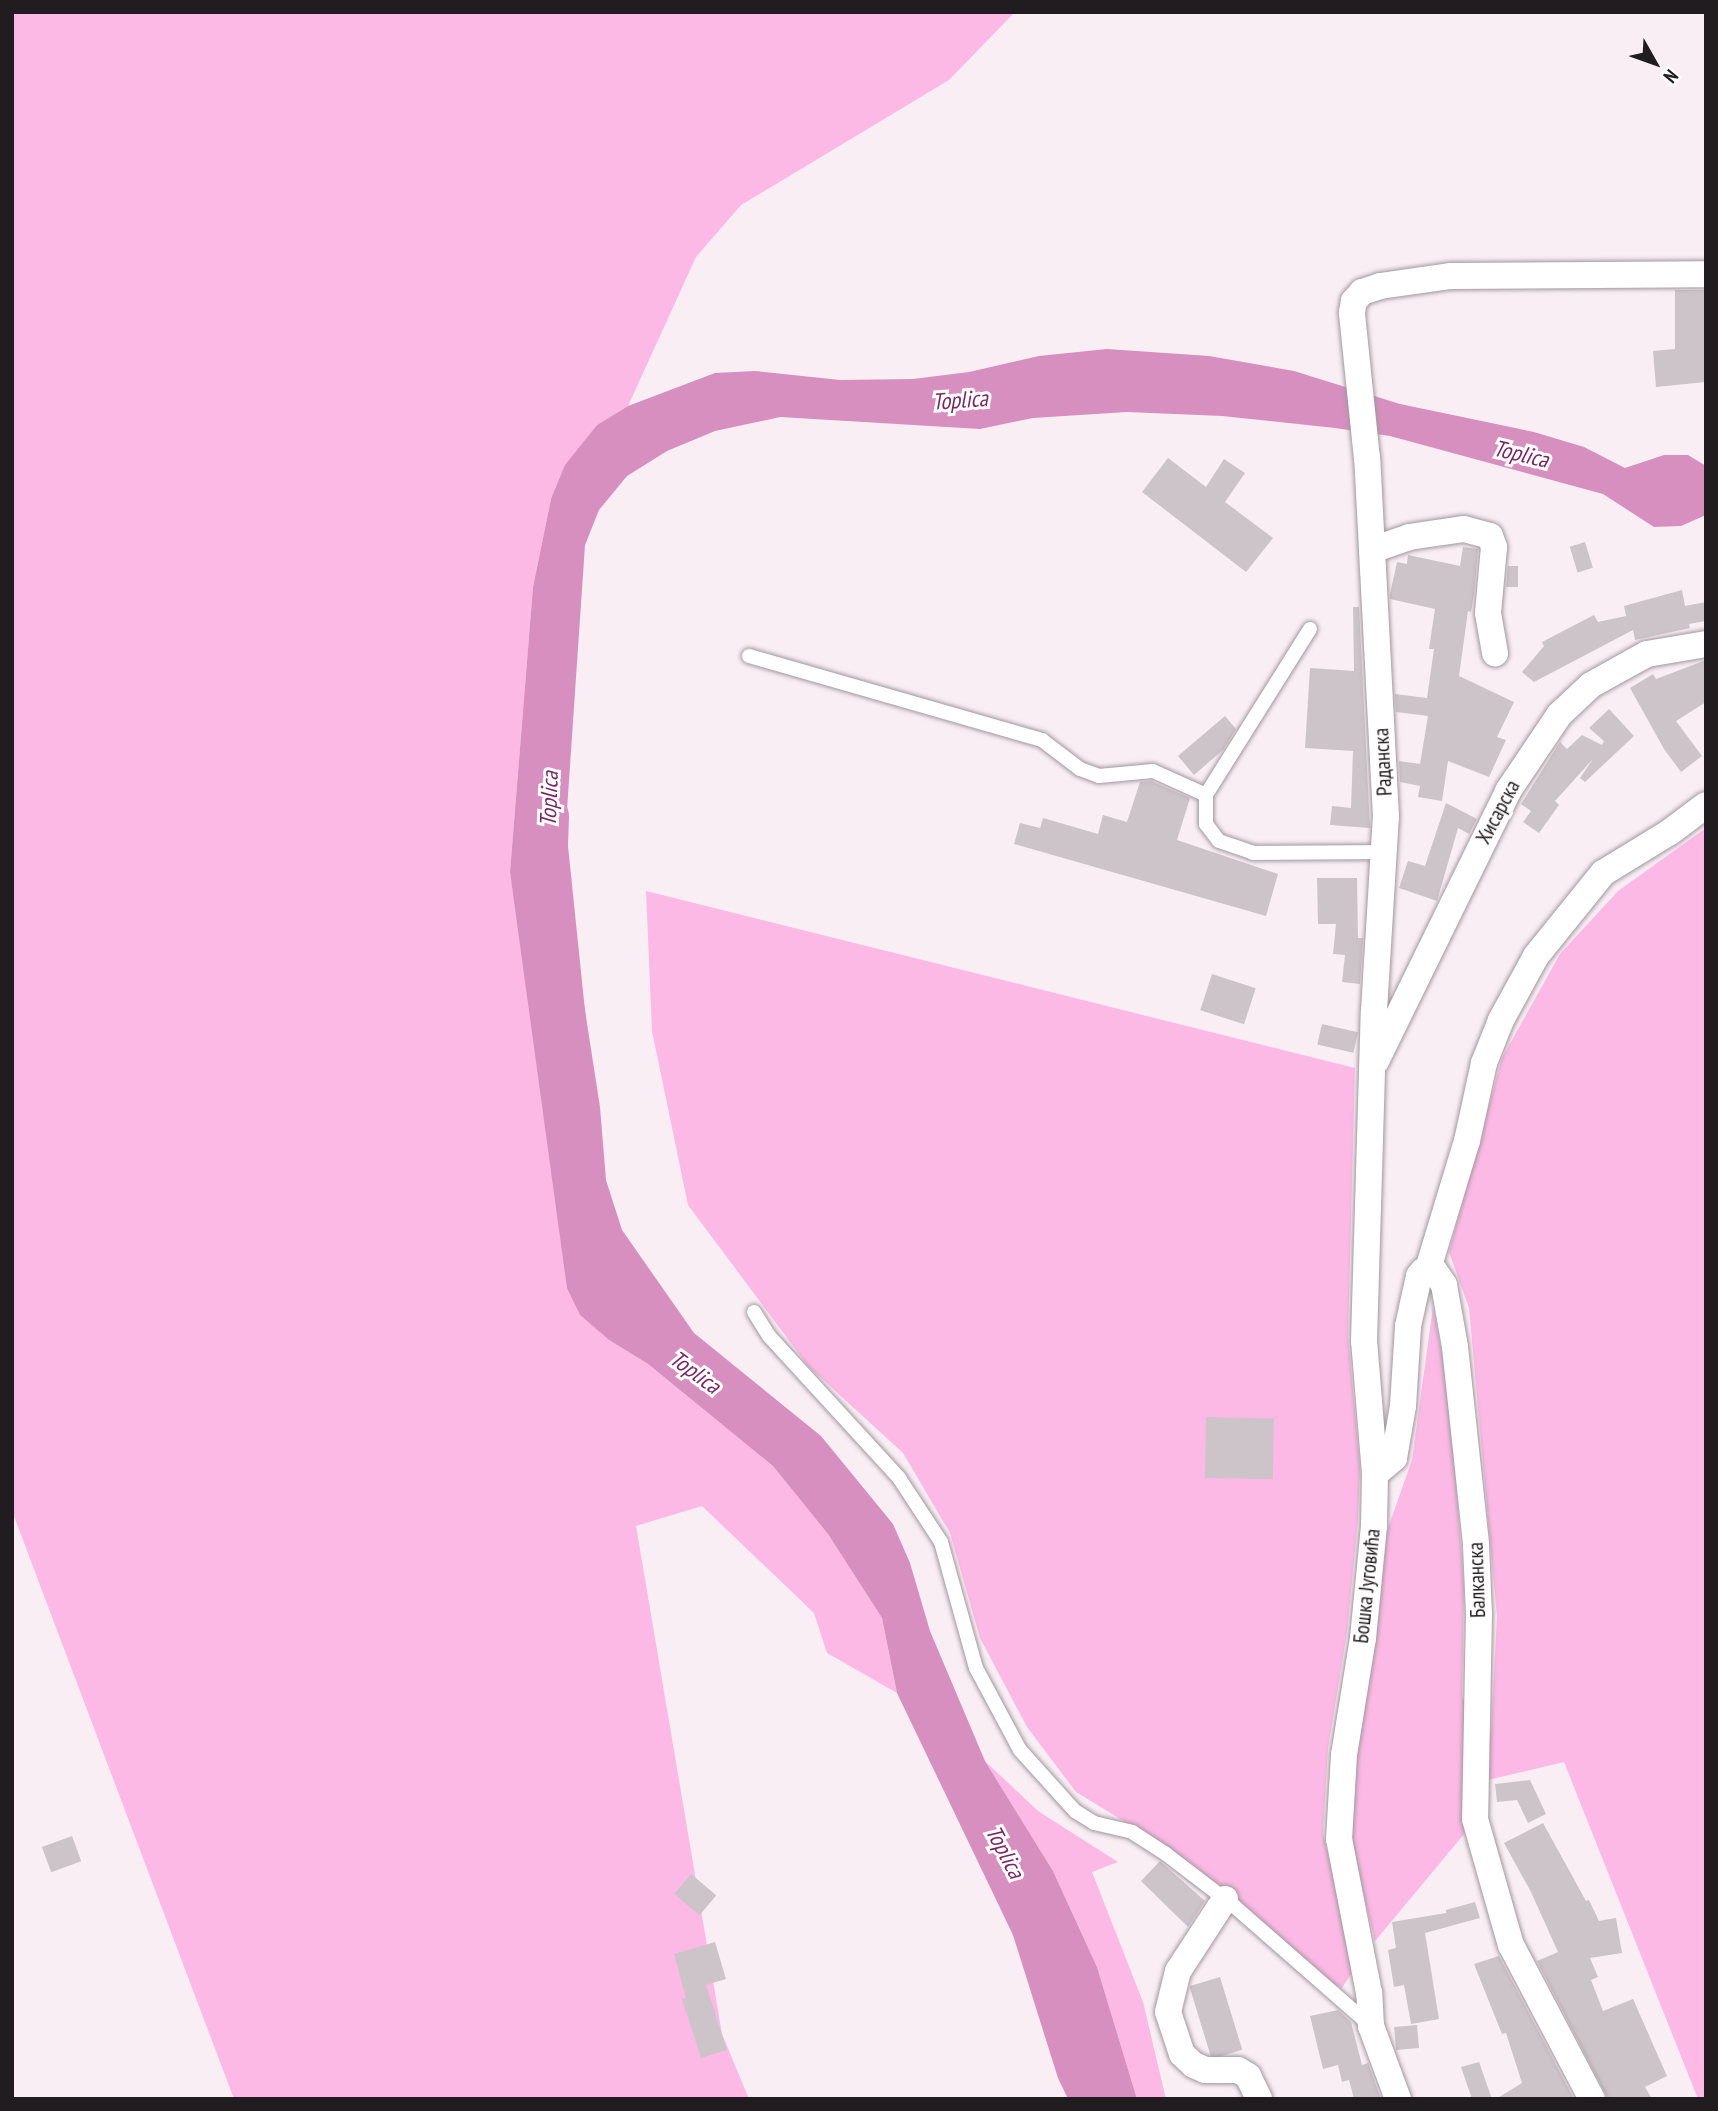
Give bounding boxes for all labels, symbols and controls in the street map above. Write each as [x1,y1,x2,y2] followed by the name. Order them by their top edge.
[1620,28,1690,98] north arrow
[1659,65,1684,88] text: N
[931,384,989,416] water label: Toplica
[1491,434,1551,474] water label: Toplica
[1369,727,1397,797] street label: Раданска
[534,771,564,827] water label: Toplica
[1471,776,1525,848] street label: Хисарска
[664,1344,726,1400] water label: Toplica
[1348,1527,1386,1645] street label: Бошка Југовића
[1463,1542,1491,1618] street label: Балканска
[980,1821,1030,1883] water label: Toplica

